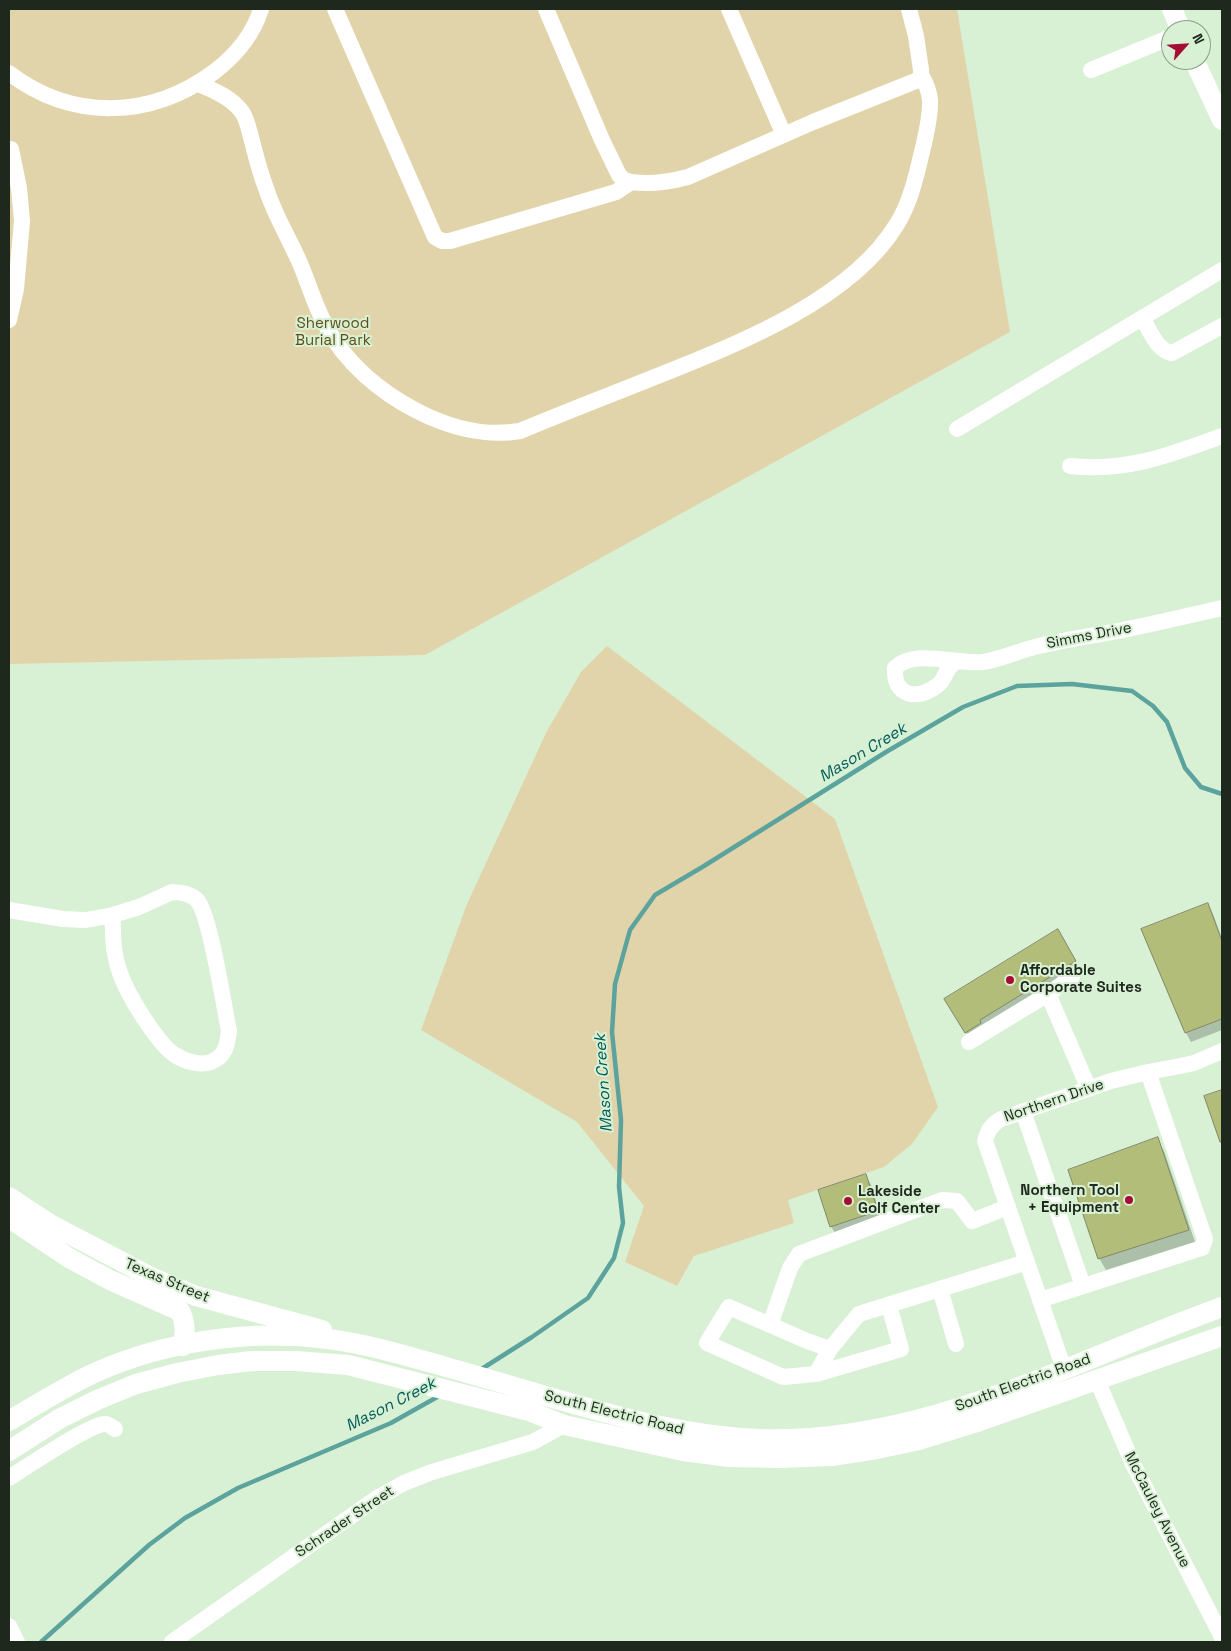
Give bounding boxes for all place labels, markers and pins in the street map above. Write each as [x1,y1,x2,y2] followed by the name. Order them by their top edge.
[1020,962,1142,997] place label: Affordable Corporate Suites
[1004,974,1016,986] marker: Affordable Corporate Suites
[1020,1182,1119,1217] place label: Northern Tool + Equipment
[858,1183,940,1218] place label: Lakeside Golf Center
[1123,1194,1135,1206] marker: Northern Tool + Equipment
[842,1195,854,1207] marker: Lakeside Golf Center

